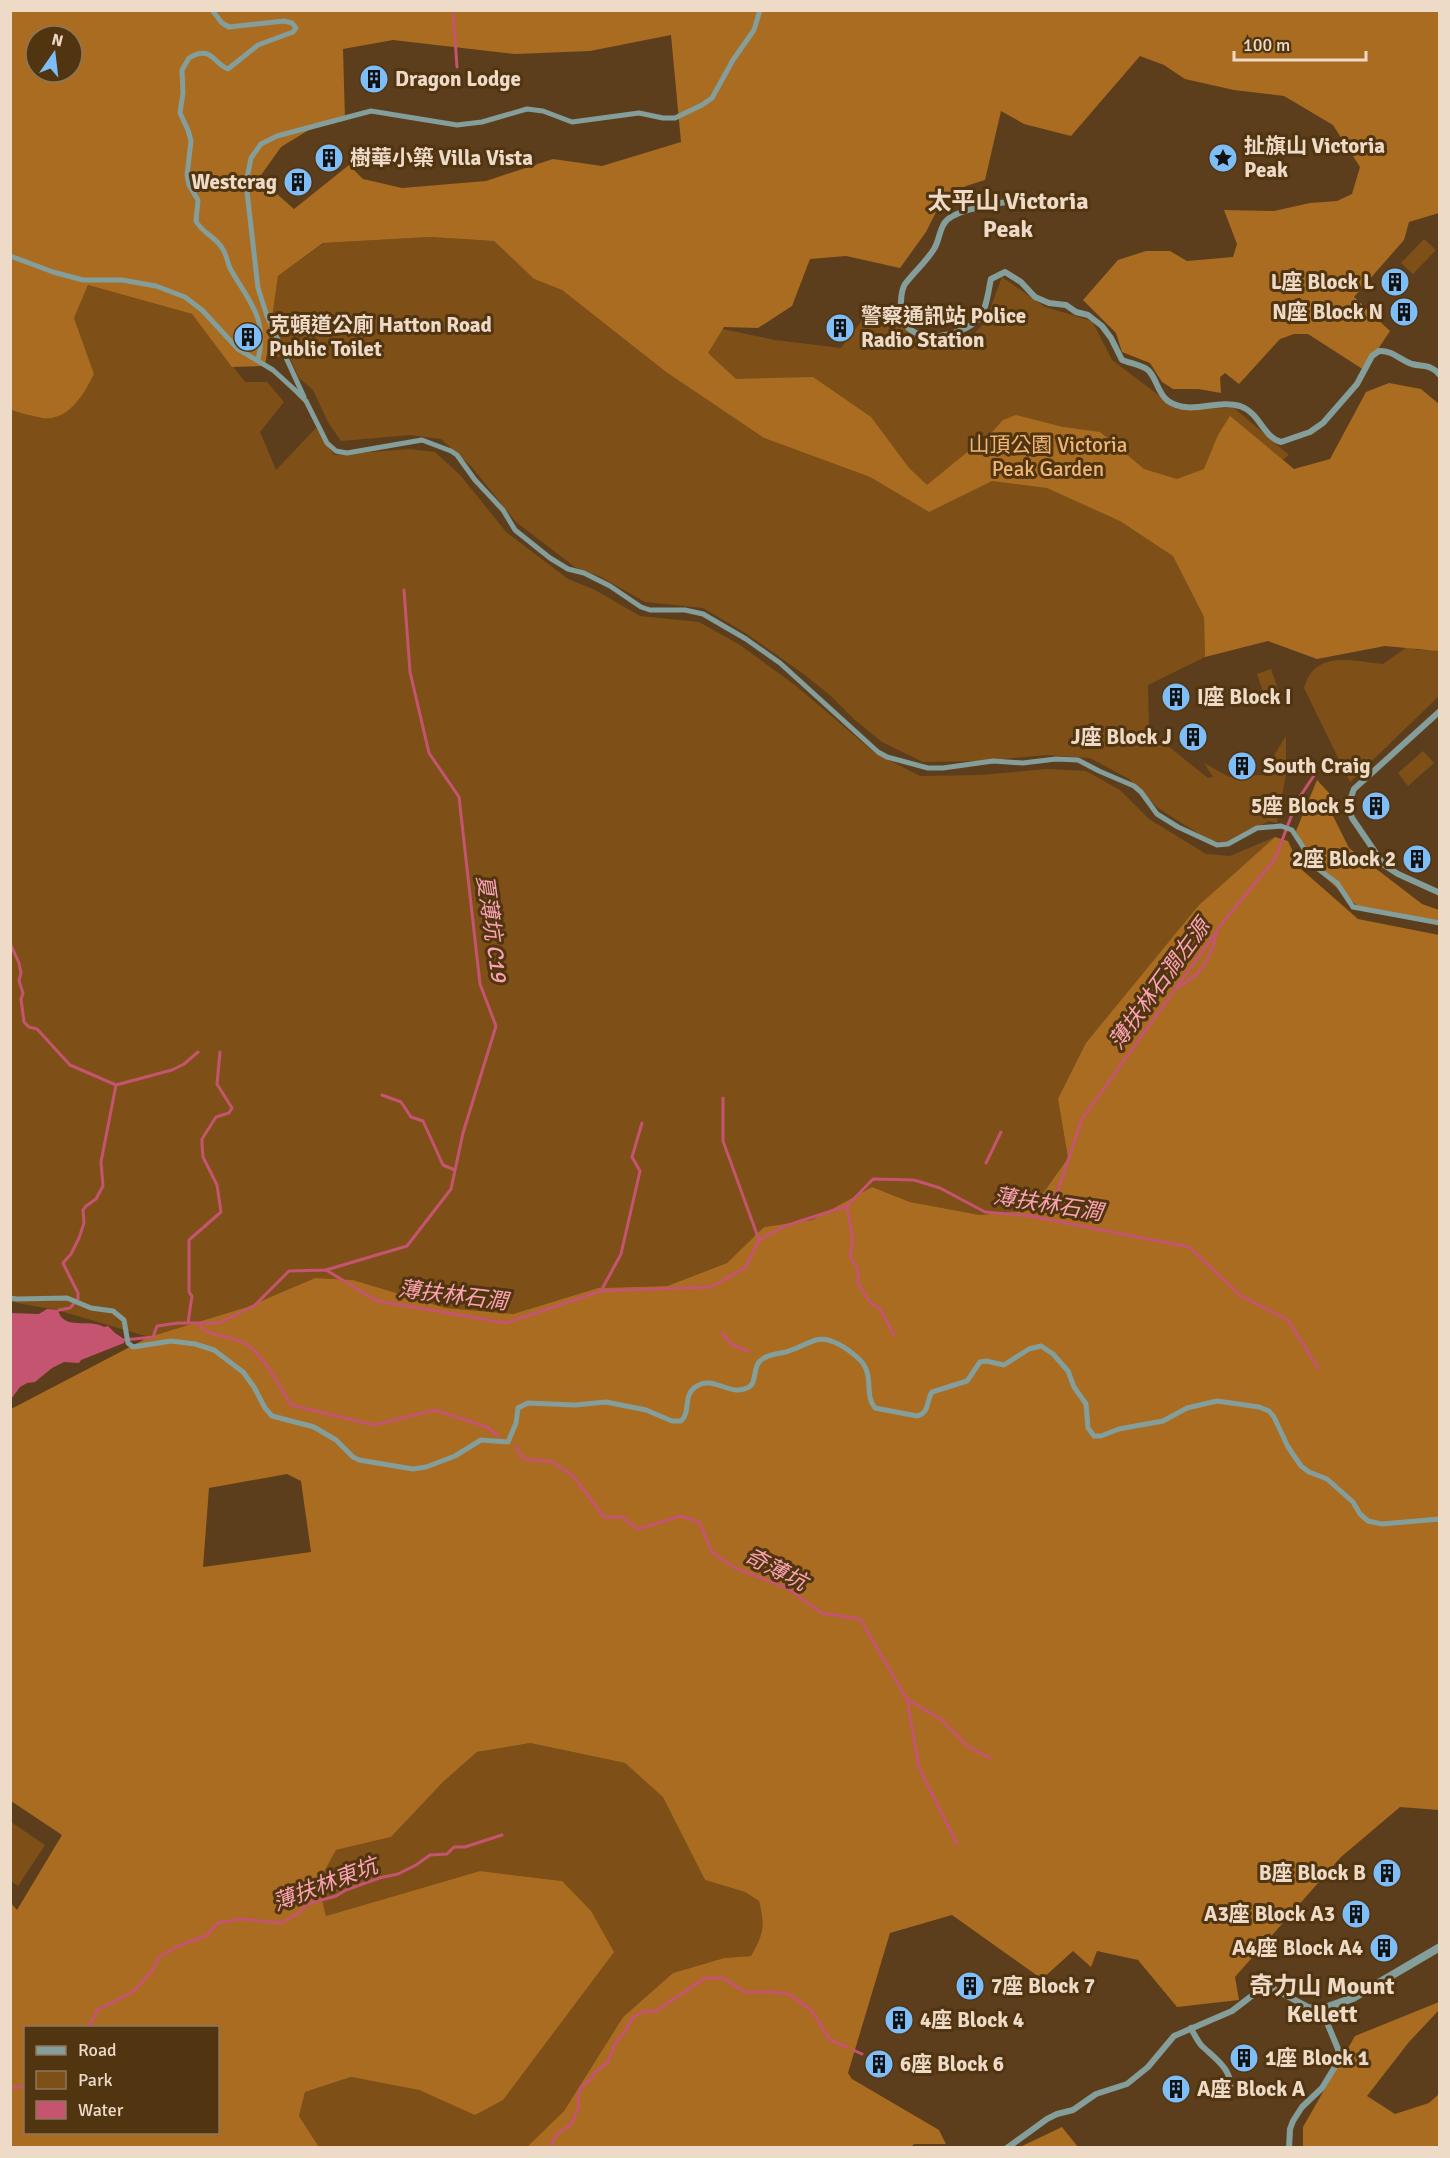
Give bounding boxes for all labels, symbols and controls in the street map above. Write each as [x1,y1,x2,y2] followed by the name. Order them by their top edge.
[24,24,84,84] north arrow
[1234,24,1366,62] scale bar
[50,29,65,51] text: N
[1243,34,1290,56] text: 100 m
[358,63,390,95] building icon: Dragon Lodge
[395,66,521,92] place label: Dragon Lodge
[1244,133,1385,183] place label: 扯旗山 Victoria Peak
[313,142,345,174] building icon: 樹華小築 Villa Vista
[1207,142,1239,174] place icon: 扯旗山 Victoria Peak
[350,145,533,171] place label: 樹華小築 Villa Vista
[282,166,314,198] building icon: Westcrag
[191,169,277,195] place label: Westcrag
[927,186,1089,244] district label: 太平山 Victoria Peak
[1379,266,1411,298] building icon: L座 Block L
[1271,269,1374,295] place label: L座 Block L
[1388,296,1420,328] building icon: N座 Block N
[1272,299,1383,325] place label: N座 Block N
[861,303,1026,353] place label: 警察通訊站 Police Radio Station
[269,312,492,362] place label: 克頓道公廁 Hatton Road Public Toilet
[824,312,856,344] building icon: 警察通訊站 Police Radio Station
[232,321,264,353] building icon: 克頓道公廁 Hatton Road Public Toilet
[969,432,1127,482] park label: 山頂公園 Victoria Peak Garden
[1160,681,1192,713] building icon: I座 Block I
[1197,684,1292,710] place label: I座 Block I
[1177,721,1209,753] building icon: J座 Block J
[1071,724,1172,750] place label: J座 Block J
[1226,750,1258,782] building icon: South Craig
[1263,753,1370,779] place label: South Craig
[1360,790,1392,822] building icon: 5座 Block 5
[1251,793,1355,819] place label: 5座 Block 5
[1401,843,1433,875] building icon: 2座 Block 2
[1292,846,1396,872] place label: 2座 Block 2
[471,873,513,984] water label: 夏薄坑 C19
[1103,911,1218,1054] water label: 薄扶林石澗左源
[992,1182,1107,1226] water label: 薄扶林石澗
[397,1275,512,1315] water label: 薄扶林石澗
[740,1542,814,1597] water label: 奇薄坑
[269,1851,384,1916] water label: 薄扶林東坑
[1371,1857,1403,1889] building icon: B座 Block B
[1259,1860,1366,1886] place label: B座 Block B
[1340,1898,1372,1930] building icon: A3座 Block A3
[1204,1901,1335,1927] place label: A3座 Block A3
[1368,1932,1400,1964] building icon: A4座 Block A4
[1232,1935,1363,1961] place label: A4座 Block A4
[954,1970,986,2002] building icon: 7座 Block 7
[1249,1971,1395,2029] district label: 奇力山 Mount Kellett
[991,1973,1095,1999] place label: 7座 Block 7
[883,2004,915,2036] building icon: 4座 Block 4
[920,2007,1024,2033] place label: 4座 Block 4
[24,2026,219,2134] legend
[78,2039,117,2061] text: Road
[1228,2042,1260,2074] building icon: 1座 Block 1
[1265,2045,1369,2071] place label: 1座 Block 1
[863,2048,895,2080] building icon: 6座 Block 6
[900,2051,1004,2077] place label: 6座 Block 6
[78,2069,113,2091] text: Park
[1160,2073,1192,2105] building icon: A座 Block A
[1197,2076,1306,2102] place label: A座 Block A
[78,2099,124,2121] text: Water

